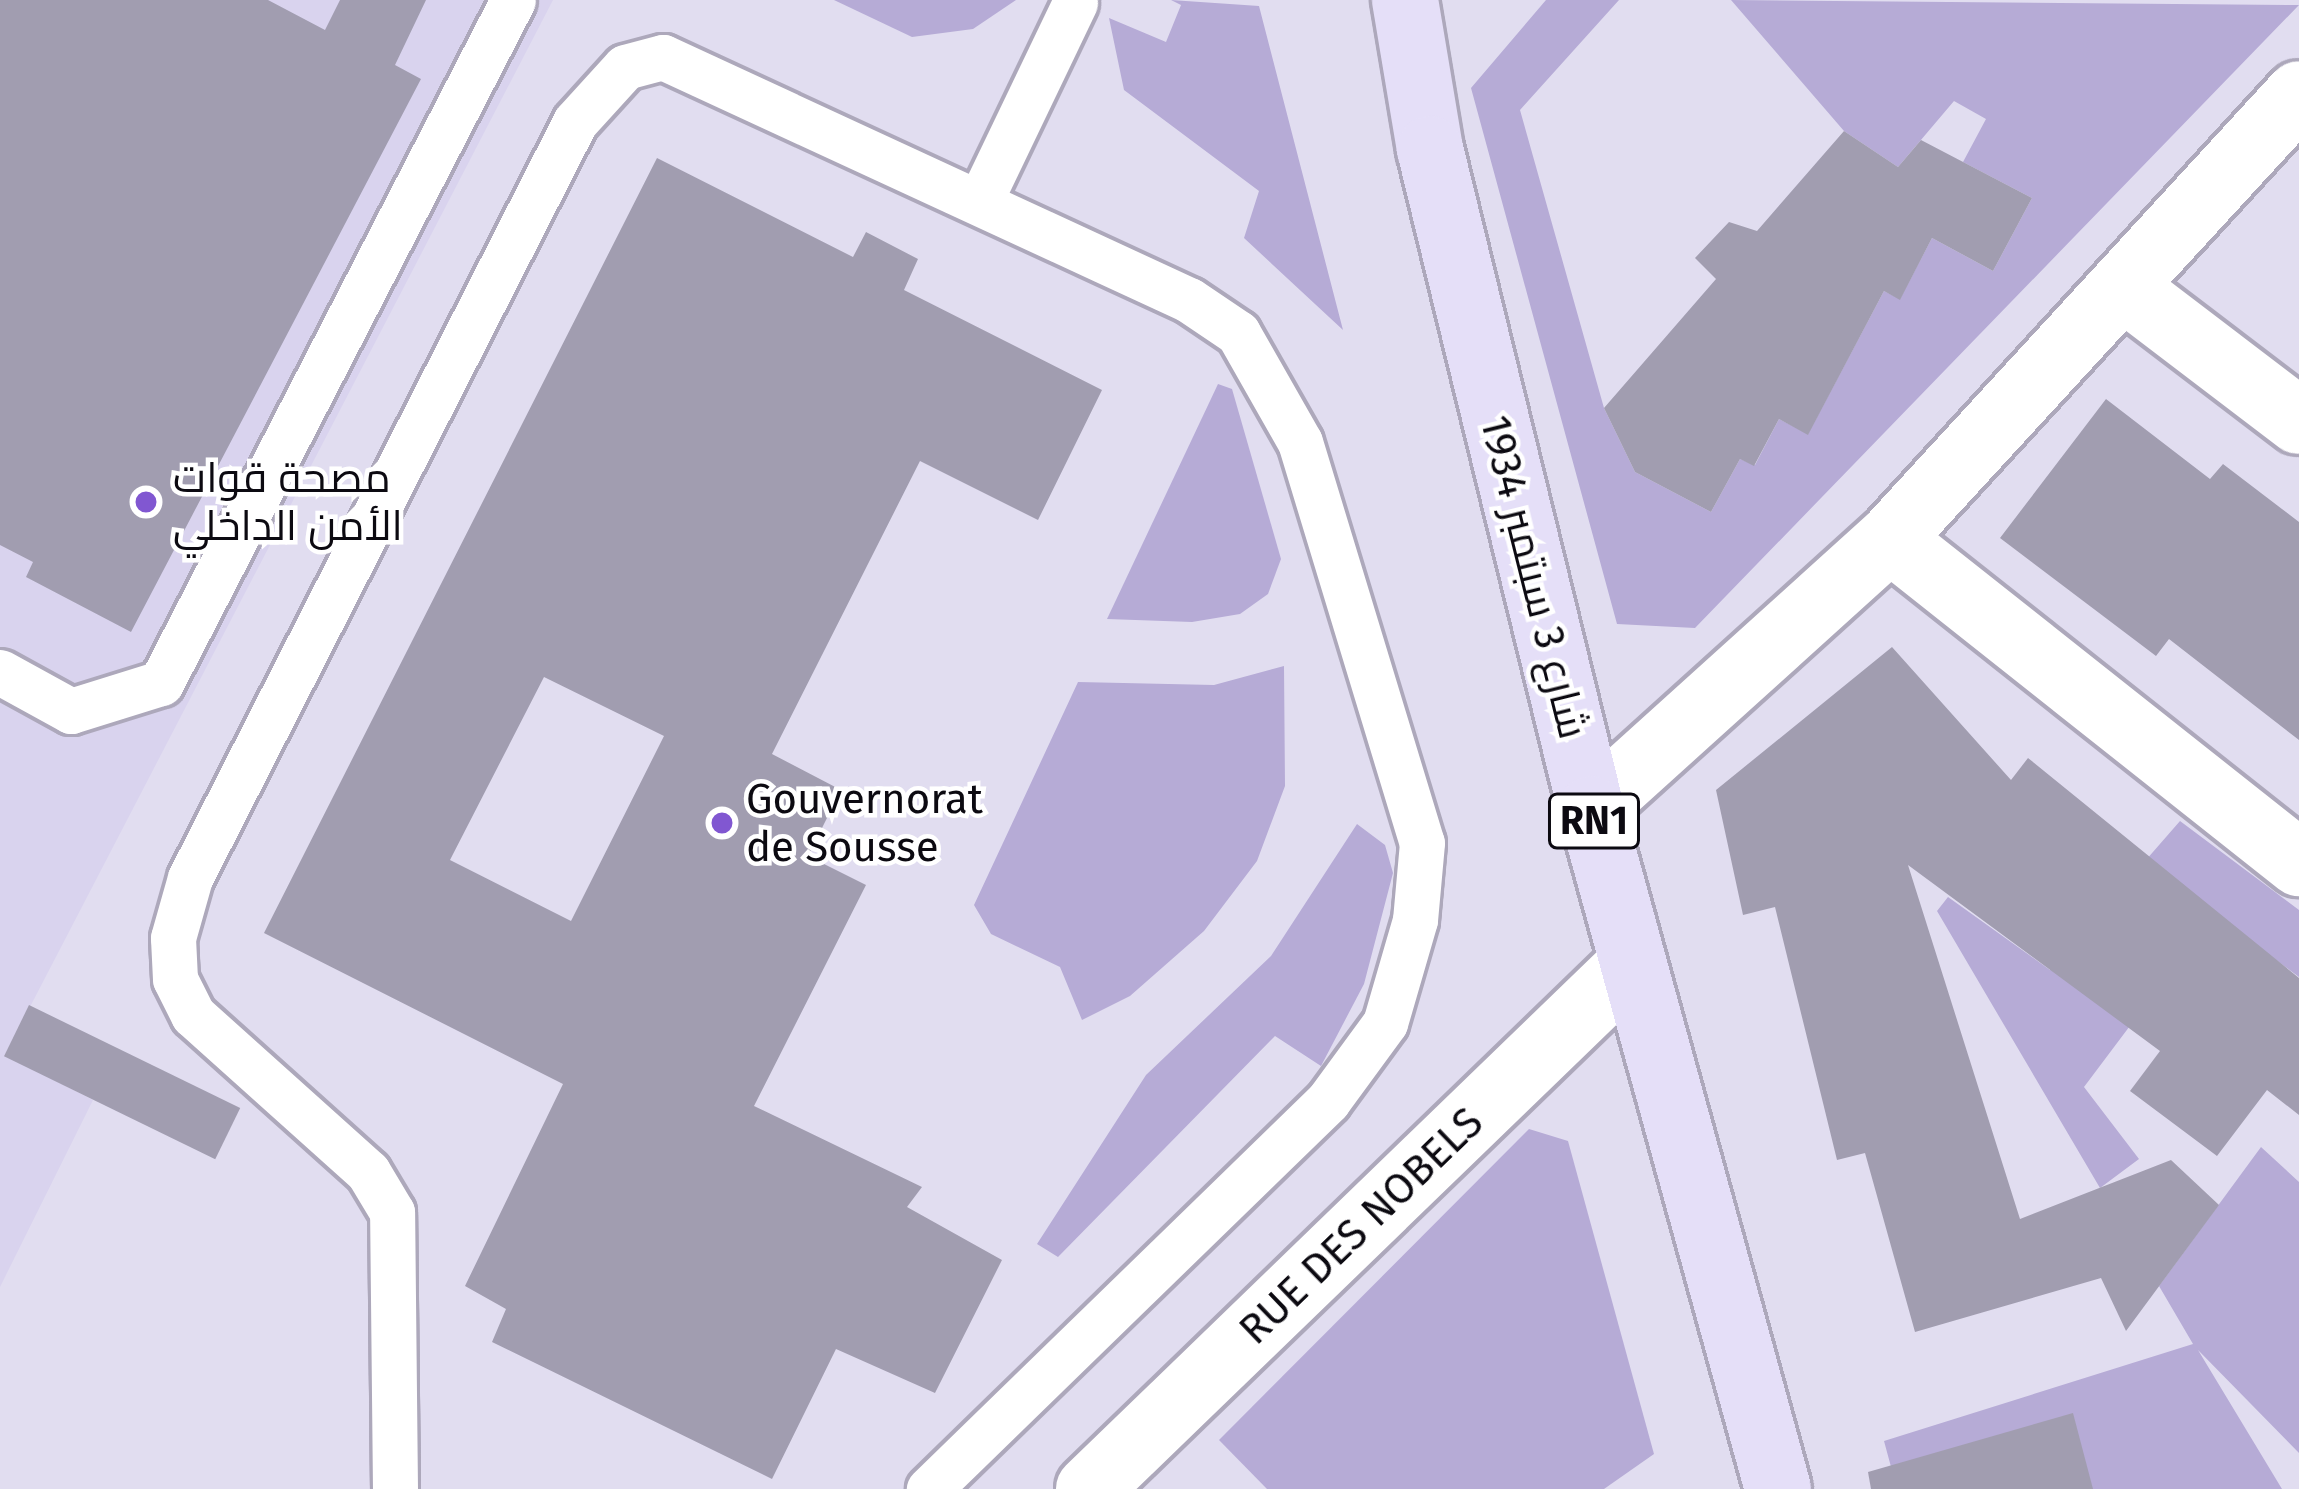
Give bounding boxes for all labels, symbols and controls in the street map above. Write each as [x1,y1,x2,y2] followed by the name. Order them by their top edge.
[1470,410,1598,744] street label: شارع 3 سبتمبر 1934
[173,453,403,552] place label: مصحة قوات الأمن الداخلي
[130,486,162,518] marker: مصحة قوات الأمن الداخلي
[746,774,983,872] place label: Gouvernorat de Sousse
[1546,788,1642,854] road number: RN1
[709,810,735,836] marker: Gouvernorat de Sousse
[1229,1097,1493,1355] street label: RUE DES NOBELS

